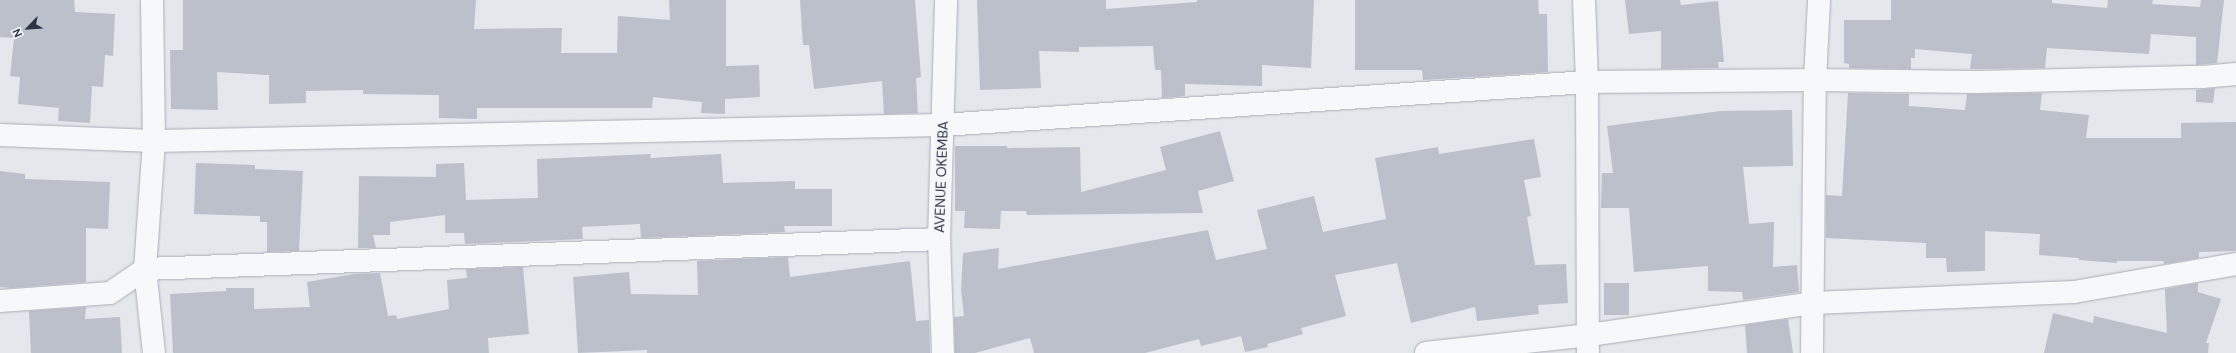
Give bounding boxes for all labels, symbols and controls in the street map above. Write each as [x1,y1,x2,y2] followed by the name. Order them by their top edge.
[8,8,48,48] north arrow
[9,26,25,40] text: N
[931,121,951,233] street label: AVENUE OKEMBA

